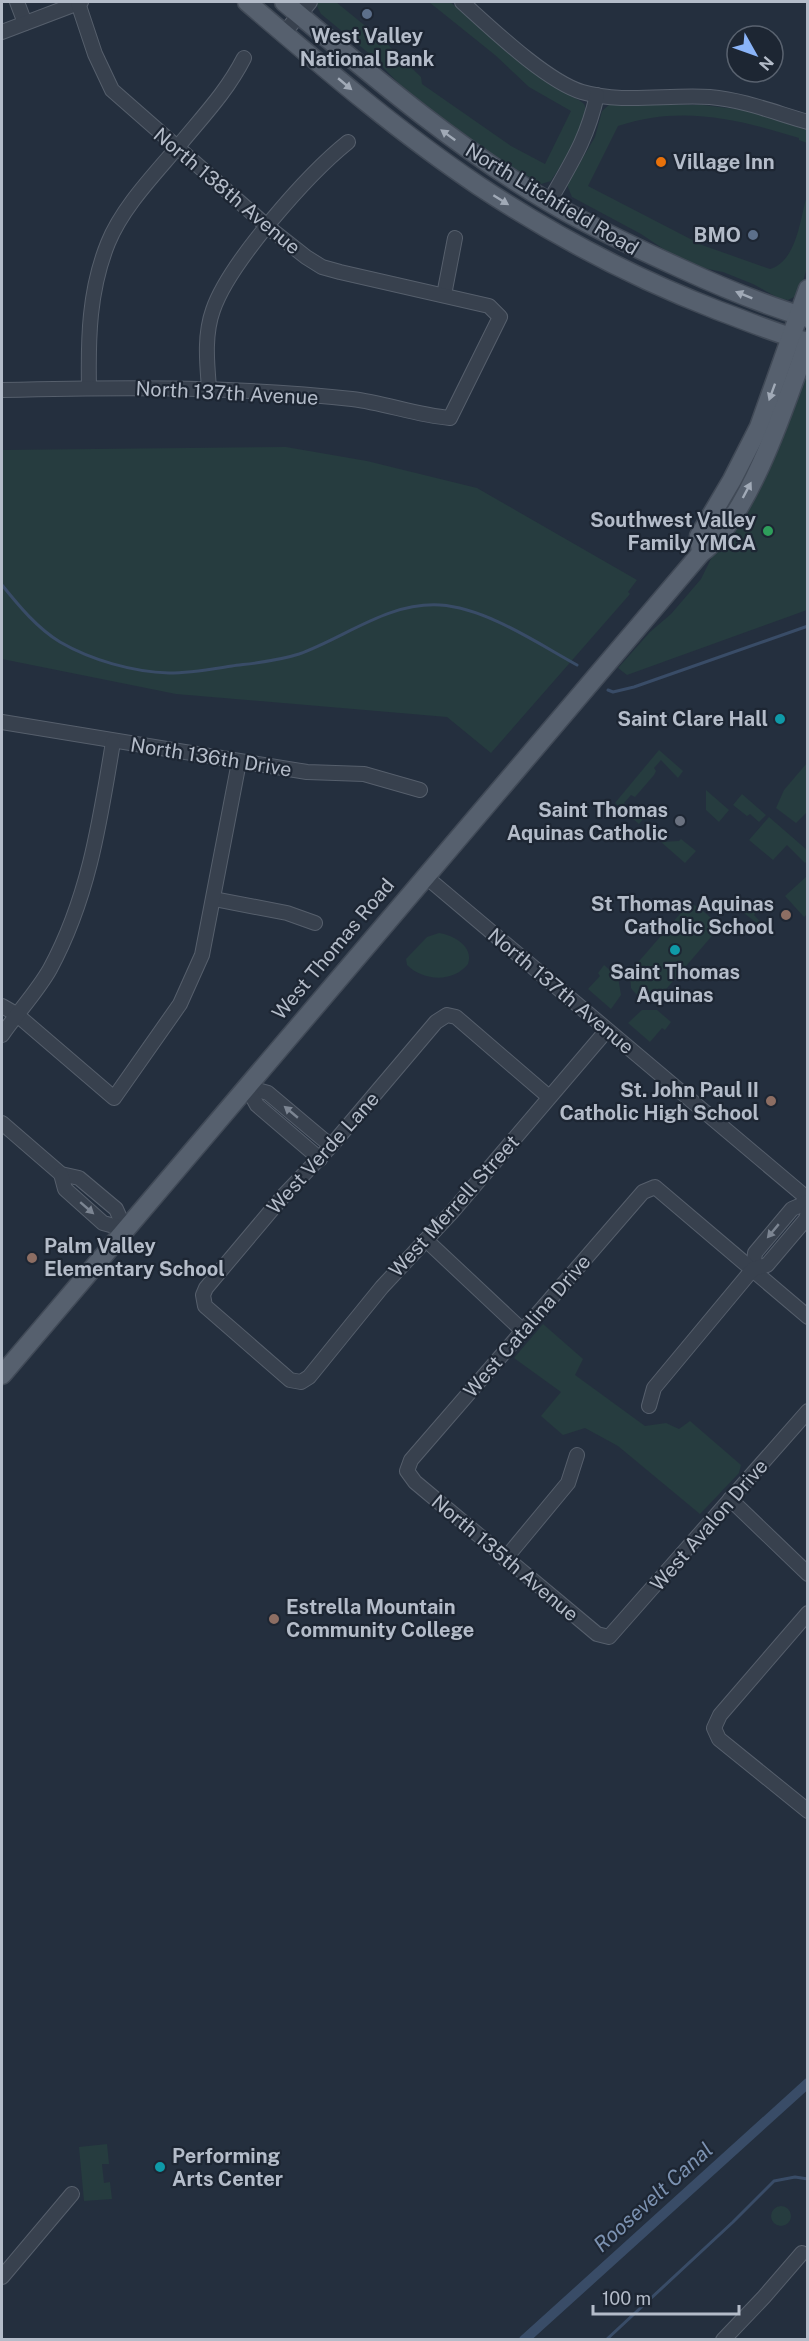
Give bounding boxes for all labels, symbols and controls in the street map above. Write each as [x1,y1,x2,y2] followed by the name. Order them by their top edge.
[360,7,374,21] marker: West Valley National Bank
[300,24,435,71] place label: West Valley National Bank
[725,24,785,84] north arrow
[755,52,777,74] text: N
[337,77,352,90] one-way arrow
[149,123,305,259] street label: North 138th Avenue
[441,129,457,141] one-way arrow
[461,138,643,260] street label: North Litchfield Road
[673,150,775,174] place label: Village Inn
[654,155,668,169] marker: Village Inn
[493,194,510,205] one-way arrow
[693,223,741,247] place label: BMO
[746,228,760,242] marker: BMO
[735,290,753,300] one-way arrow
[135,376,319,410] street label: North 137th Avenue
[767,384,777,402] one-way arrow
[742,481,752,498] one-way arrow
[590,508,756,555] place label: Southwest Valley Family YMCA
[761,524,775,538] marker: Southwest Valley Family YMCA
[617,707,768,731] place label: Saint Clare Hall
[773,712,787,726] marker: Saint Clare Hall
[129,732,293,782] street label: North 136th Drive
[507,798,668,845] place label: Saint Thomas Aquinas Catholic
[673,814,687,828] marker: Saint Thomas Aquinas Catholic
[267,873,399,1025] street label: West Thomas Road
[591,892,774,939] place label: St Thomas Aquinas Catholic School
[779,908,793,922] marker: St Thomas Aquinas Catholic School
[483,923,639,1059] street label: North 137th Avenue
[668,943,682,957] marker: Saint Thomas Aquinas
[610,960,740,1007] place label: Saint Thomas Aquinas
[559,1078,759,1125] place label: St. John Paul II Catholic High School
[262,1087,384,1219] street label: West Verde Lane
[764,1094,778,1108] marker: St. John Paul II Catholic High School
[283,1106,299,1119] one-way arrow
[384,1130,524,1282] street label: West Merrell Street
[79,1201,94,1214] one-way arrow
[767,1223,780,1239] one-way arrow
[44,1234,225,1281] place label: Palm Valley Elementary School
[458,1250,596,1402] street label: West Catalina Drive
[25,1251,39,1265] marker: Palm Valley Elementary School
[645,1454,773,1596] street label: West Avalon Drive
[427,1490,583,1626] street label: North 135th Avenue
[286,1595,474,1642] place label: Estrella Mountain Community College
[267,1612,281,1626] marker: Estrella Mountain Community College
[588,2137,718,2257] water label: Roosevelt Canal
[172,2144,283,2191] place label: Performing Arts Center
[153,2160,167,2174] marker: Performing Arts Center
[593,2278,738,2316] scale bar
[602,2288,651,2309] text: 100 m

